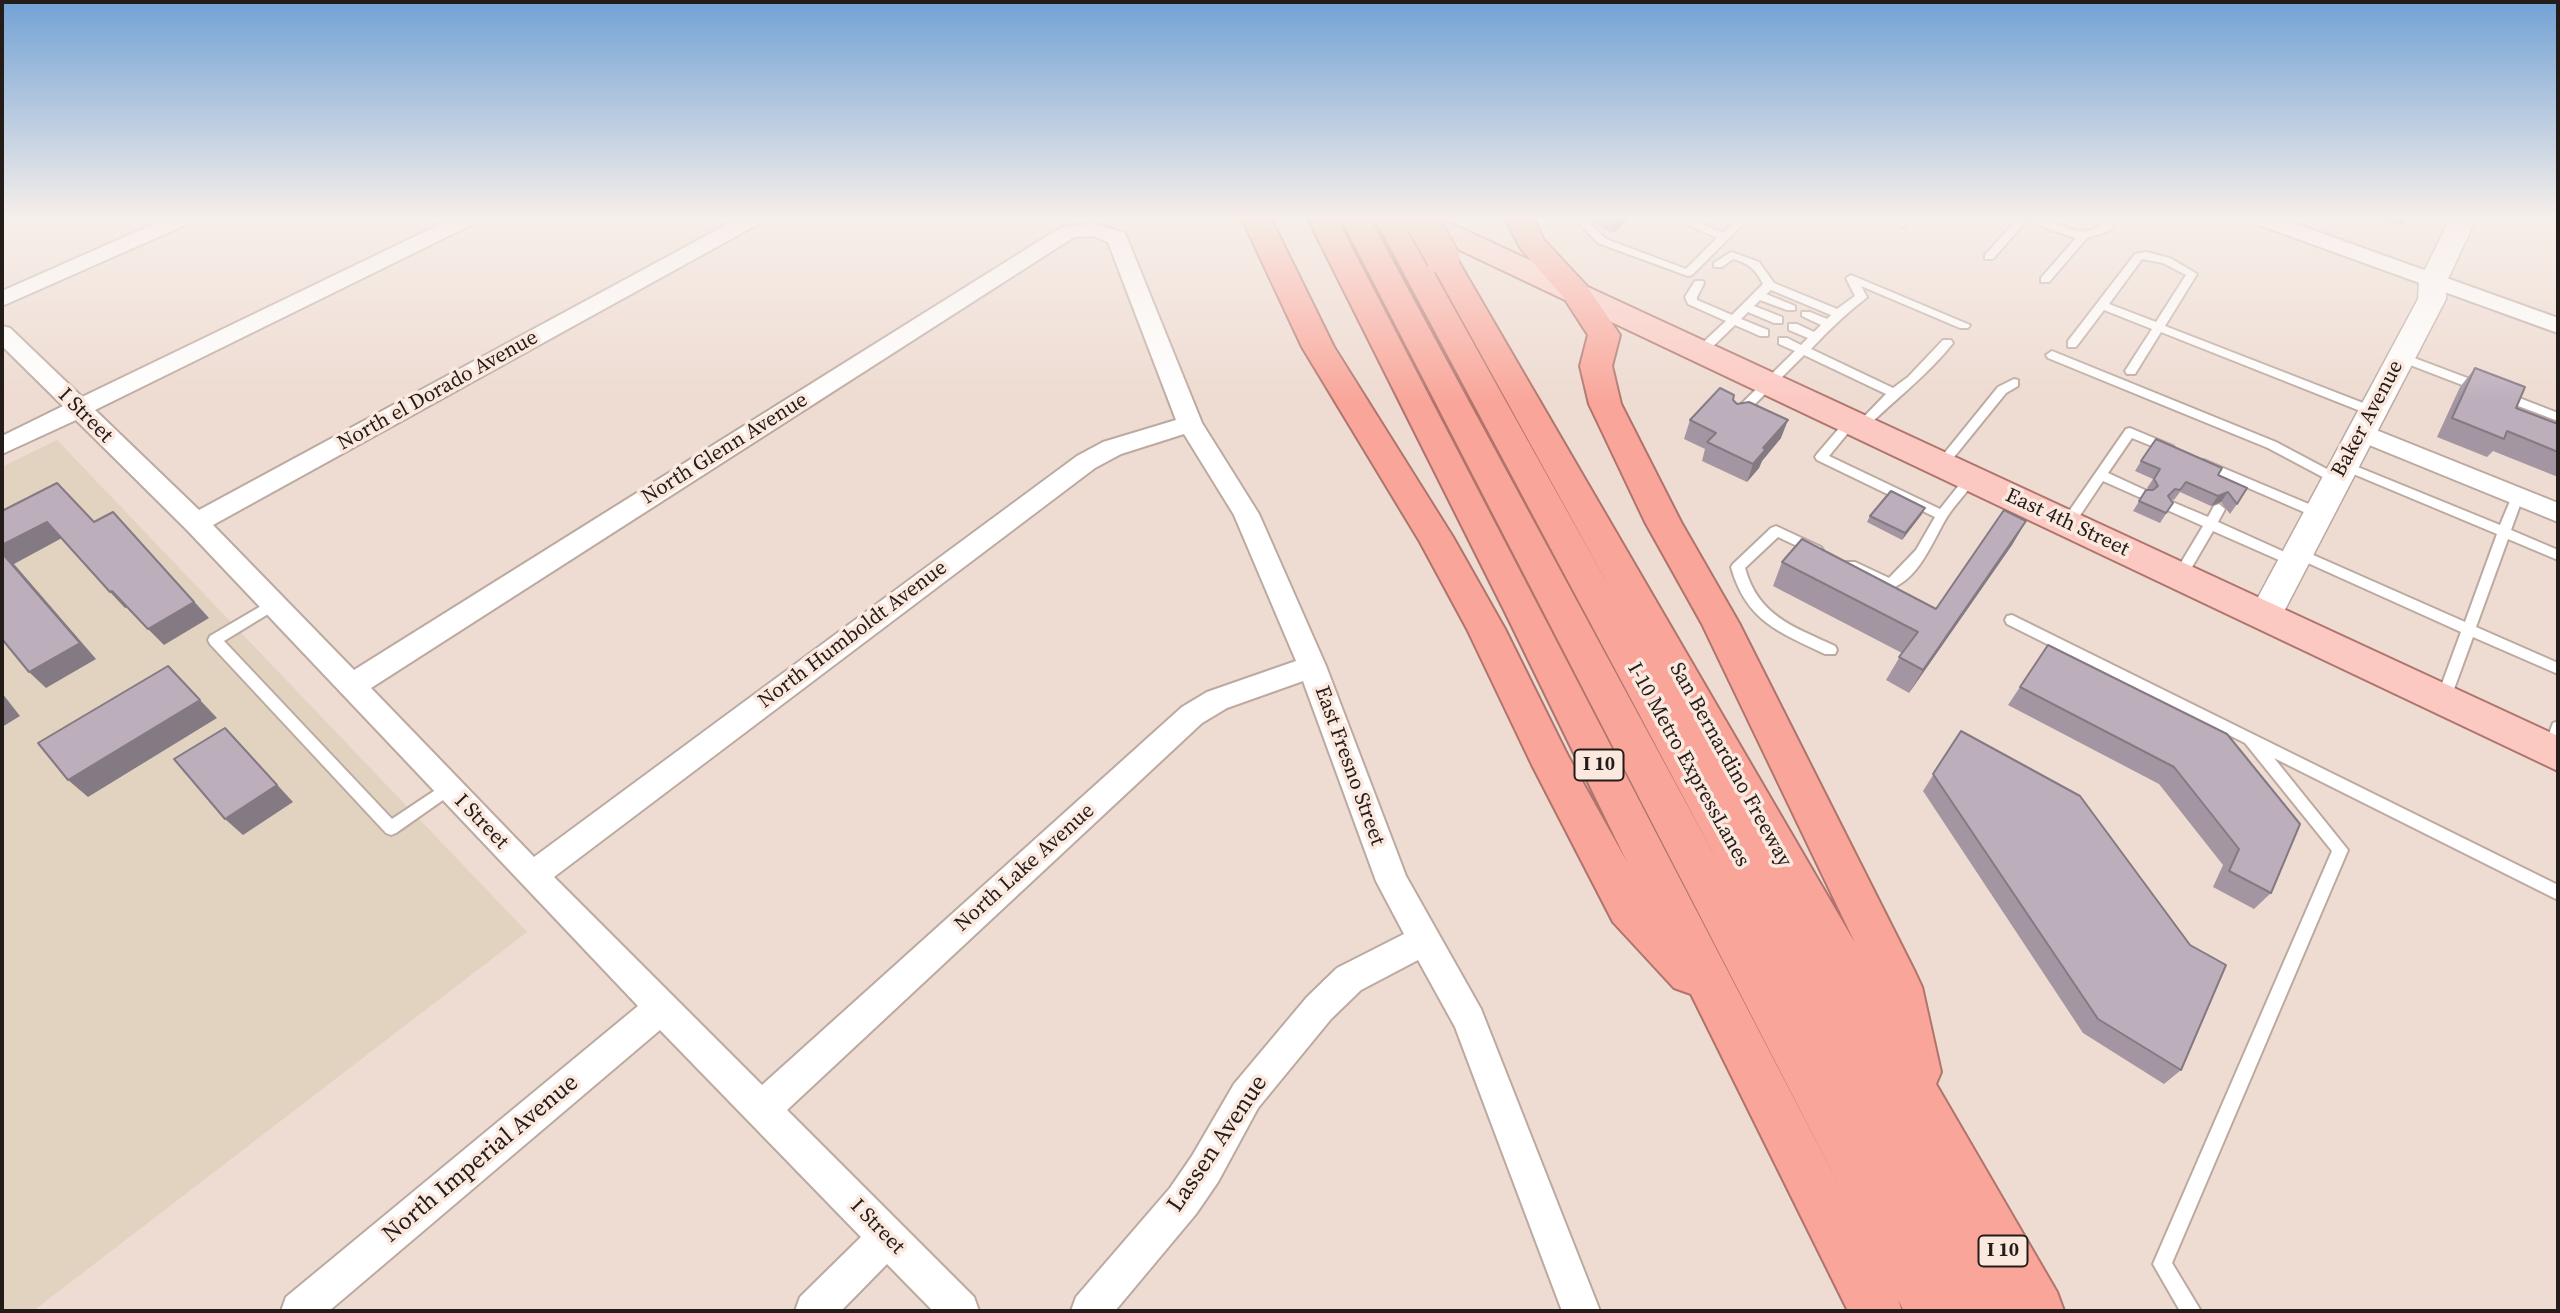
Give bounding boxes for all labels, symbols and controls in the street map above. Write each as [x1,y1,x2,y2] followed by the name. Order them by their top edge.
[333,325,543,457] street label: North el Dorado Avenue
[2327,356,2409,482] street label: Baker Avenue
[52,383,118,449] street label: I Street
[637,388,813,510] street label: North Glenn Avenue
[2001,483,2133,563] street label: East 4th Street
[754,556,952,714] street label: North Humboldt Avenue
[1621,658,1755,872] street label: I-10 Metro ExpressLanes
[1663,658,1797,872] street label: San Bernardino Freeway
[1308,683,1390,849] street label: East Fresno Street
[1574,750,1624,780] road number: I 10
[449,789,513,855] street label: I Street
[950,799,1100,937] street label: North Lake Avenue
[377,1069,585,1249] street label: North Imperial Avenue
[1162,1070,1274,1218] street label: Lassen Avenue
[845,1194,909,1260] street label: I Street
[1979,1236,2028,1266] road number: I 10

